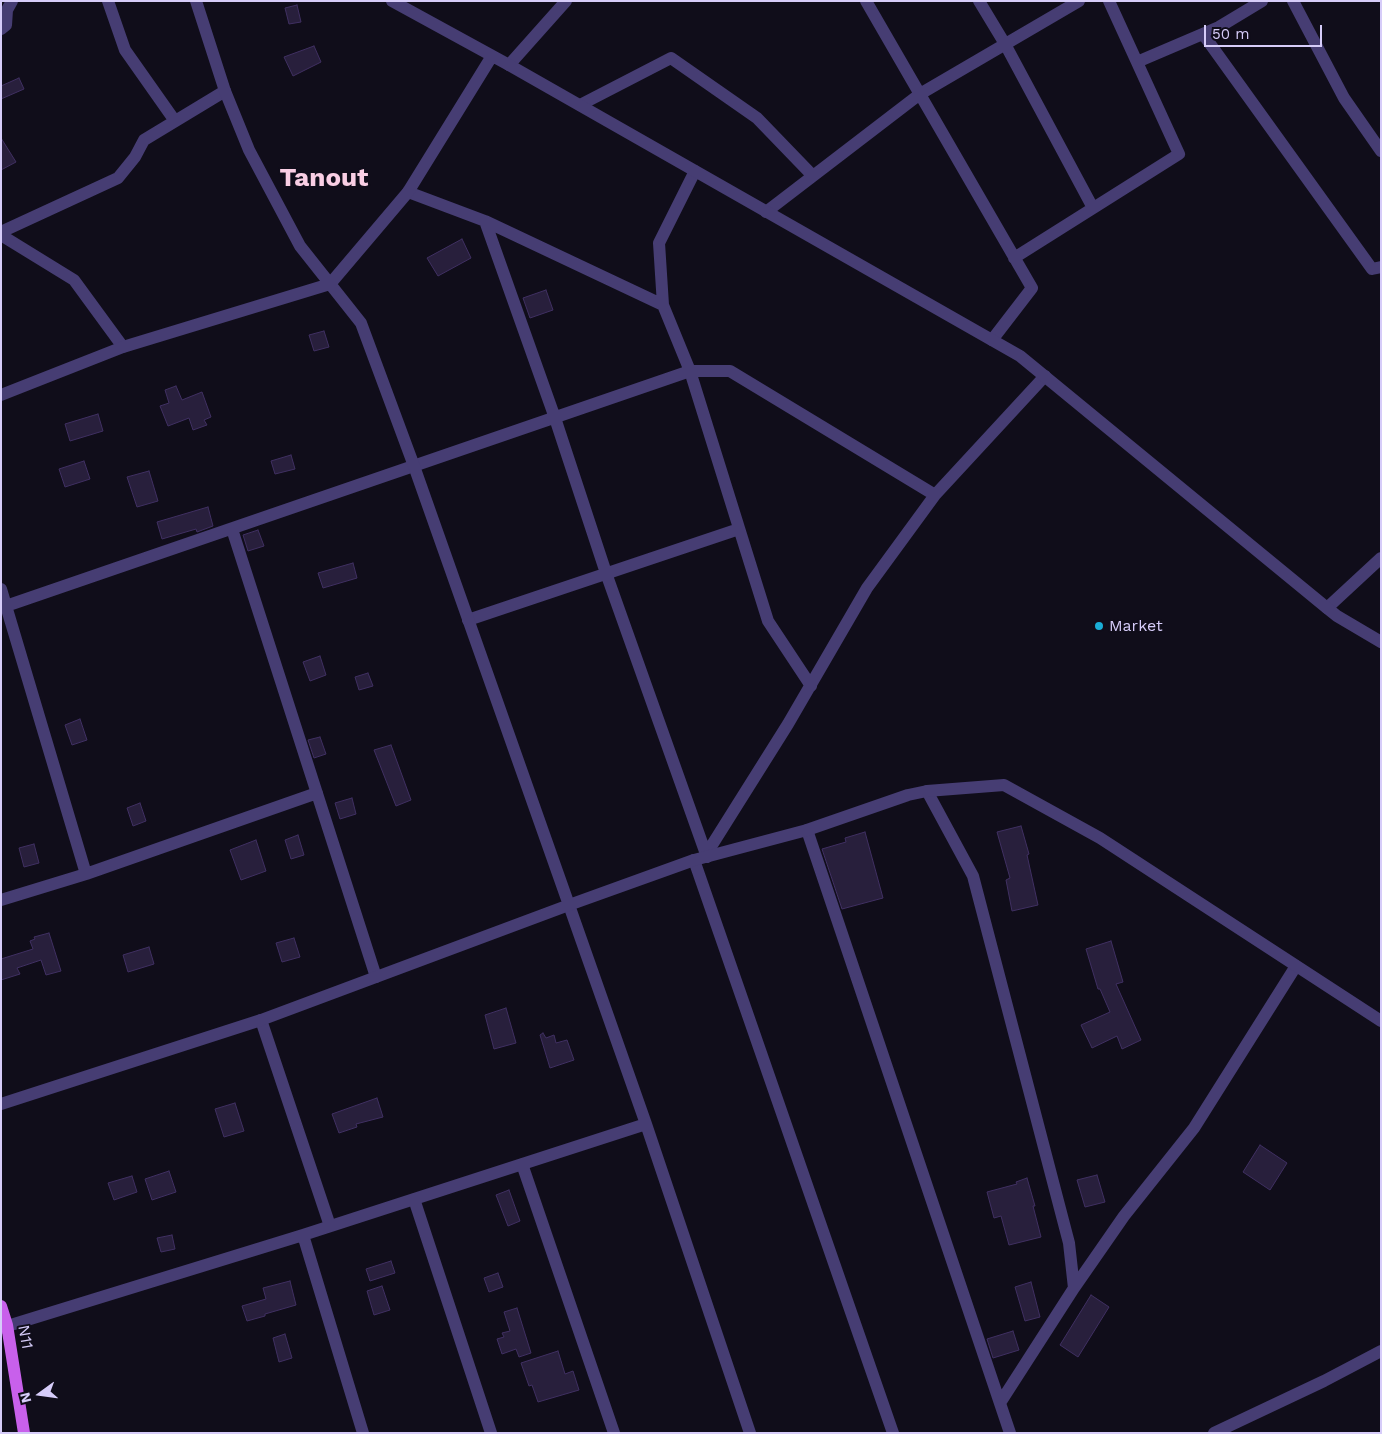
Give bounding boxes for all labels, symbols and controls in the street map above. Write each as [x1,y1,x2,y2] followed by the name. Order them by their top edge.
[1207,15,1324,47] scale bar
[1212,25,1249,43] text: 50 m
[280,162,368,194] district label: Tanout
[1109,616,1163,636] place label: Market
[1093,620,1105,632] marker: Market
[13,1323,37,1351] street label: N11
[15,1369,65,1419] north arrow
[16,1391,34,1405] text: N

